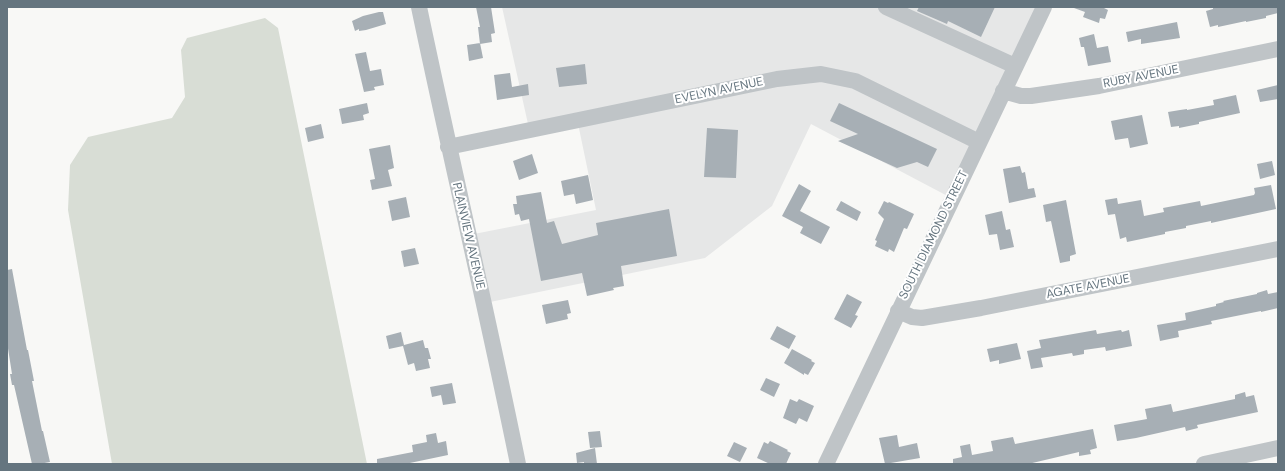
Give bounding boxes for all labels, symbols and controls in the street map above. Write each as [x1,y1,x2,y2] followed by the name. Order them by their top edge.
[1102,63,1180,91] street label: RUBY AVENUE
[674,75,764,107] street label: EVELYN AVENUE
[897,168,971,302] street label: SOUTH DIAMOND STREET
[449,181,487,291] street label: PLAINVIEW AVENUE
[1045,272,1131,302] street label: AGATE AVENUE

